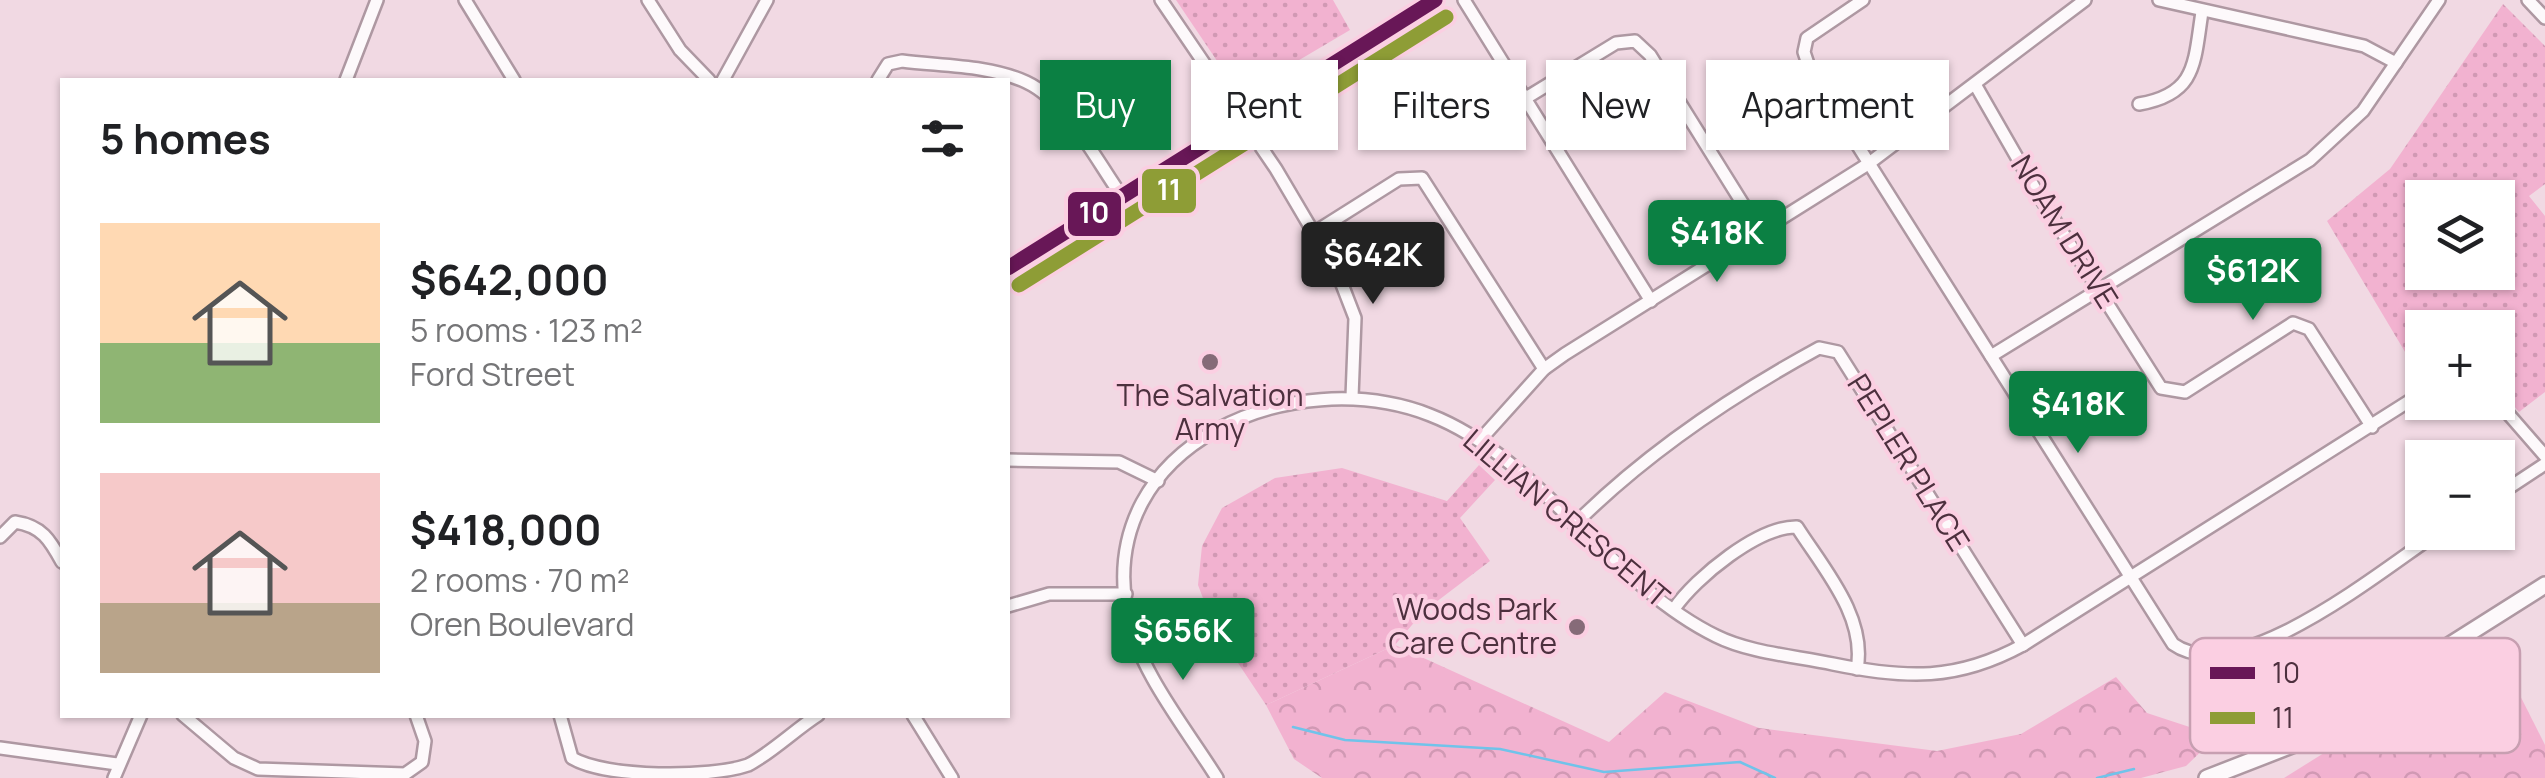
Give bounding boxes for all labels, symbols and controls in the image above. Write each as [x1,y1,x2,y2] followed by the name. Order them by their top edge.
[1040,60,1171,150] chip: Buy
[1191,60,1338,150] chip: Rent
[1358,60,1526,150] chip: Filters
[1546,60,1686,150] chip: New
[1706,60,1949,150] chip: Apartment
[100,109,271,167] text: 5 homes
[915,111,970,166] icon: filters
[2002,147,2129,315] street label: NOAM DRIVE
[1140,167,1198,215] line badge: 11
[1157,170,1181,208] text: 11
[2405,180,2515,550] map controls
[2405,180,2515,290] button: layers
[1066,190,1123,238] line badge: 10
[1079,193,1109,231] text: 10
[1647,200,1787,285] pin: $418K
[1670,210,1764,254] text: $418K
[1303,222,1443,307] pin: $642K
[1323,232,1423,276] text: $642K
[2183,238,2323,323] pin: $612K
[2206,248,2300,292] text: $612K
[410,250,609,308] text: $642,000
[180,263,300,383] icon: home
[410,308,643,352] text: 5 rooms · 123 m²
[2405,310,2515,420] button: +
[1199,351,1221,373] marker: The Salvation Army
[410,352,575,396] text: Ford Street
[1839,366,1980,558] street label: PEPLER PLACE
[2008,371,2148,456] pin: $418K
[1116,374,1304,449] place label: The Salvation Army
[2031,381,2125,425] text: $418K
[1455,419,1679,616] street label: LILLIAN CRESCENT
[2405,440,2515,550] button: −
[410,500,602,558] text: $418,000
[180,513,300,633] icon: home
[410,558,630,602] text: 2 rooms · 70 m²
[1388,588,1558,663] place label: Woods Park Care Centre
[1113,598,1253,683] pin: $656K
[410,602,634,646] text: Oren Boulevard
[1133,608,1233,652] text: $656K
[1566,616,1588,638] marker: Woods Park Care Centre
[2190,638,2520,753] legend
[2272,653,2300,691] text: 10
[2272,698,2294,736] text: 11

